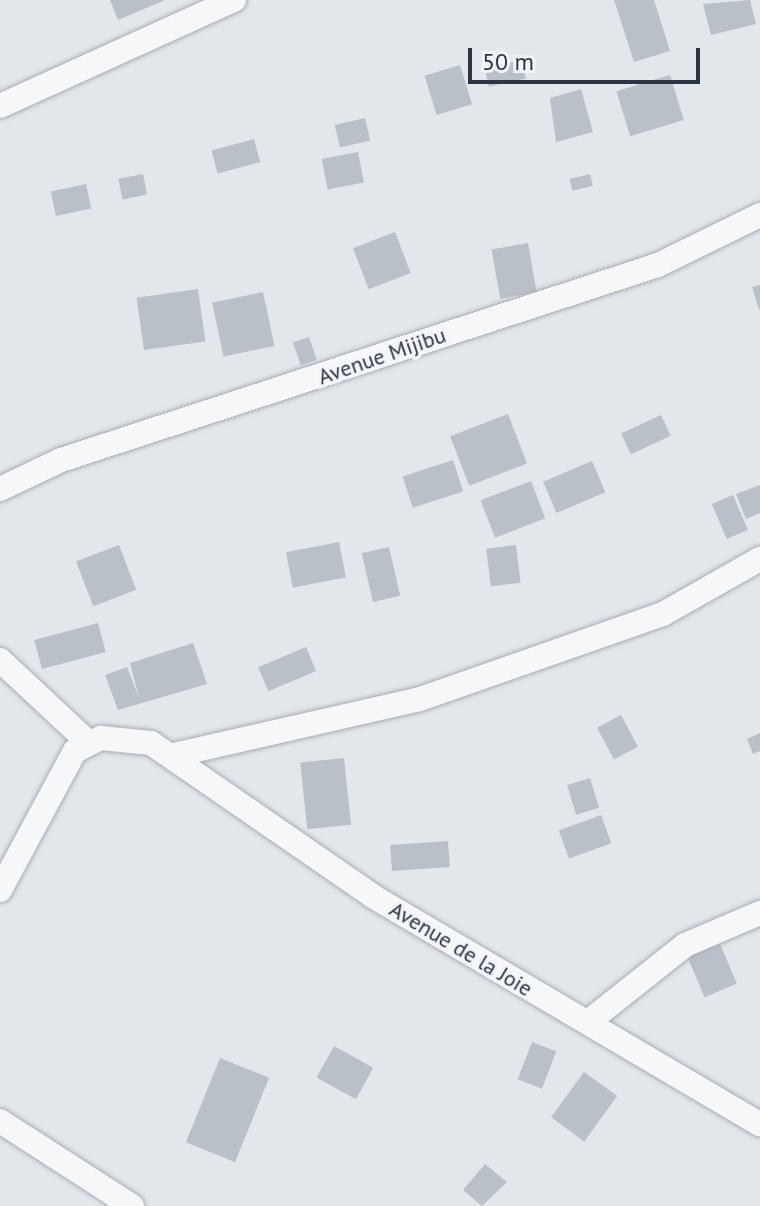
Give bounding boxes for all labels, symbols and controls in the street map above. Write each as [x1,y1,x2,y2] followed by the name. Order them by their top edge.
[472,32,704,82] scale bar
[482,46,534,77] text: 50 m
[315,322,449,390] street label: Avenue Mijibu
[385,896,537,1002] street label: Avenue de la Joie

